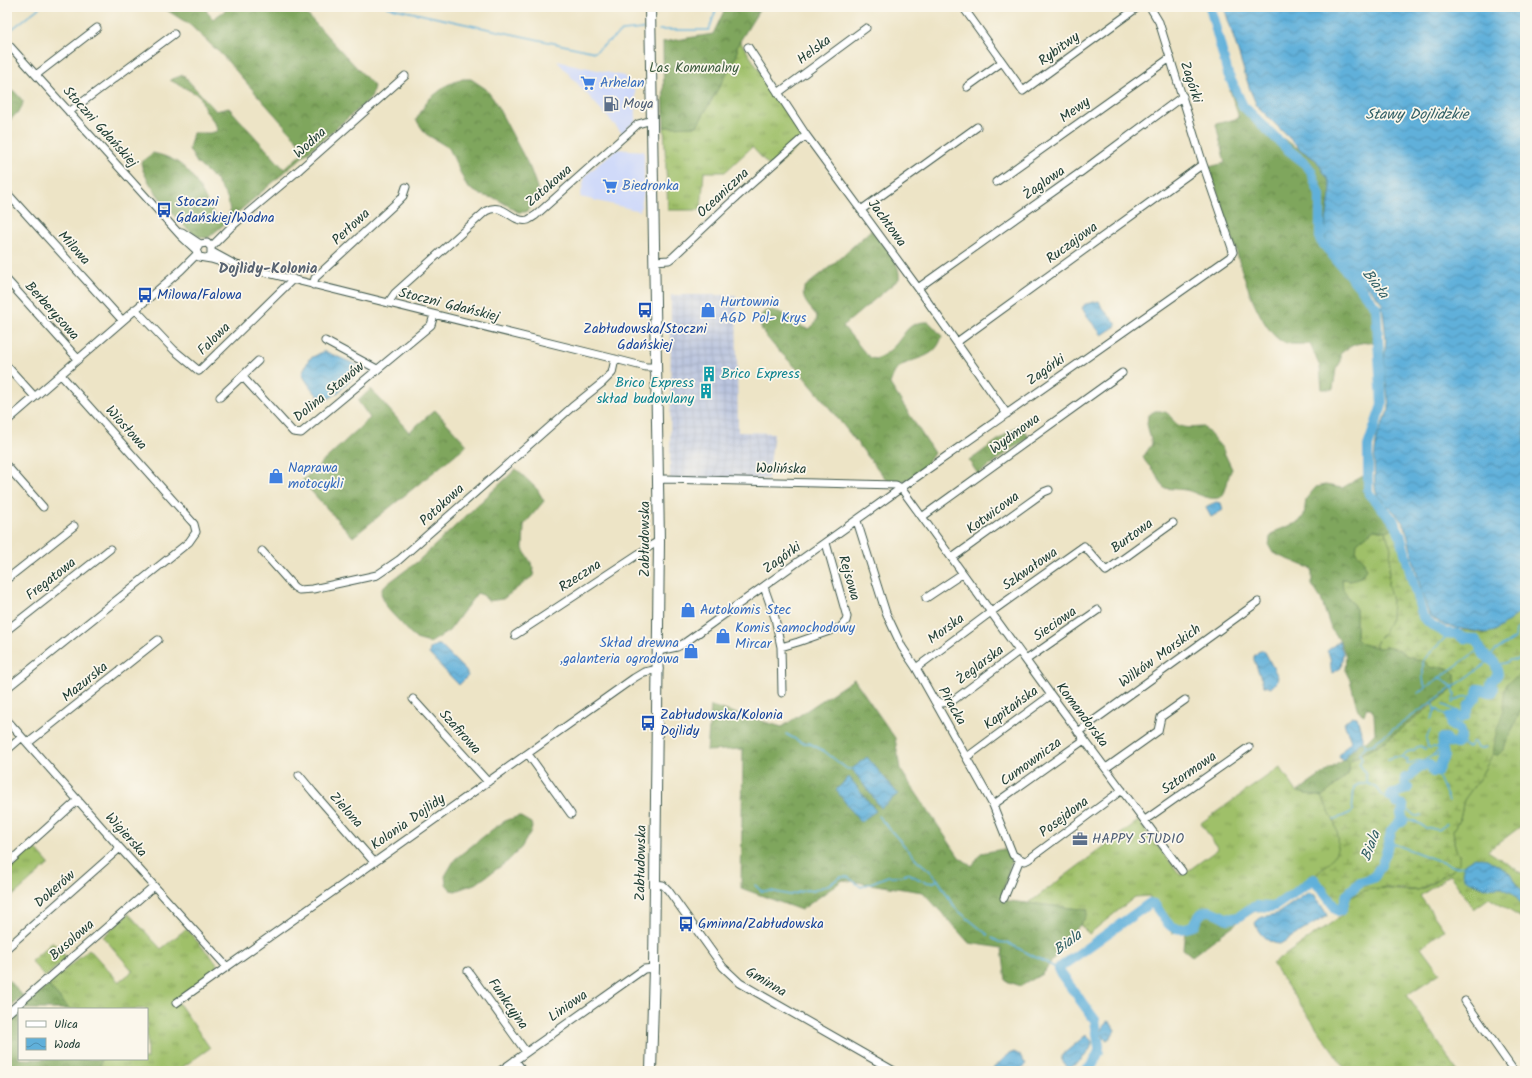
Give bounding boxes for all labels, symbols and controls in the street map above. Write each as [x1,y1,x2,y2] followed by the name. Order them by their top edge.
[1034,26,1085,72] street label: Rybitwy
[792,30,836,70] street label: Helska
[649,57,739,79] park label: Las Komunalny
[1174,58,1208,106] street label: Zagórki
[600,72,644,94] place label: Arhelan
[579,74,597,92] supermarket icon: Arhelan
[57,81,143,173] street label: Stoczni Gdańskiej
[1055,91,1095,129] street label: Mewy
[623,93,654,115] place label: Moya
[602,95,620,113] fuel station icon: Moya
[1366,103,1470,127] water label: Stawy Dojlidzkie
[288,122,332,164] street label: Wodna
[521,159,577,213] street label: Zatokowa
[1018,160,1070,206] street label: Żaglowa
[692,163,754,223] street label: Oceaniczna
[622,175,679,197] place label: Biedronka
[601,177,619,195] supermarket icon: Biedronka
[176,191,275,229] place label: Stoczni Gdańskiej/Wodna
[862,194,912,252] street label: Jachtowa
[155,201,173,219] bus stop icon: Stoczni Gdańskiej/Wodna
[327,203,375,251] street label: Perłowa
[1041,217,1103,269] street label: Ruczajowa
[52,226,96,270] street label: Milowa
[218,257,318,281] district label: Dojlidy-Kolonia
[1356,264,1395,305] water label: Biała
[19,277,85,345] street label: Berberysowa
[396,282,502,328] street label: Stoczni Gdańskiej
[157,284,242,306] place label: Milowa/Falowa
[136,286,154,304] bus stop icon: Milowa/Falowa
[720,291,807,329] place label: Hurtownia AGD Pol- Krys
[636,301,654,319] bus stop icon: Zabłudowska/Stoczni Gdańskiej
[699,301,717,319] shop icon: Hurtownia AGD Pol- Krys
[192,317,236,361] street label: Falowa
[583,318,707,356] place label: Zabłudowska/Stoczni Gdańskiej
[1022,348,1070,391] street label: Zagórki
[289,356,370,428] street label: Dolina Stawów
[721,363,800,385] place label: Brico Express
[700,365,718,383] building icon: Brico Express
[596,372,694,410] place label: Brico Express skład budowlany
[697,382,715,400] building icon: Brico Express skład budowlany
[100,401,152,455] street label: Wiosłowa
[985,408,1045,460] street label: Wydmowa
[288,457,344,495] place label: Naprawa motocykli
[756,458,806,480] street label: Wolińska
[267,467,285,485] shop icon: Naprawa motocykli
[414,479,470,531] street label: Potokowa
[962,486,1024,540] street label: Kotwicowa
[634,501,656,577] street label: Zabłudowska
[1106,513,1158,559] street label: Burtowa
[758,536,806,579] street label: Zagórki
[998,542,1062,596] street label: Szkwałowa
[21,552,81,606] street label: Fregatowa
[832,553,866,603] street label: Rejsowa
[554,554,606,598] street label: Rzeczna
[700,599,791,621] place label: Autokomis Stec
[679,601,697,619] shop icon: Autokomis Stec
[1029,601,1081,647] street label: Sieciowa
[923,608,969,650] street label: Morska
[735,617,856,655] place label: Komis samochodowy Mircar
[1114,619,1206,693] street label: Wilków Morskich
[714,627,732,645] shop icon: Komis samochodowy Mircar
[560,632,679,670] place label: Skład drewna ,galanteria ogrodowa
[951,640,1009,690] street label: Żeglarska
[682,642,700,660] shop icon: Skład drewna ,galanteria ogrodowa
[57,656,113,708] street label: Mazurska
[1050,678,1114,752] street label: Komandorska
[979,680,1043,736] street label: Kapitańska
[932,683,972,729] street label: Piracka
[434,704,486,760] street label: Szafirowa
[660,704,783,742] place label: Zabłudowska/Kolonia Dojlidy
[639,714,657,732] bus stop icon: Zabłudowska/Kolonia Dojlidy
[995,732,1067,792] street label: Cumownicza
[1157,746,1221,800] street label: Sztormowa
[324,787,368,833] street label: Zielona
[366,788,450,856] street label: Kolonia Dojlidy
[1035,791,1093,843] street label: Posejdona
[100,807,152,863] street label: Wigierska
[629,825,653,901] street label: Zabłudowska
[1354,826,1388,865] water label: Biala
[1092,828,1184,850] place label: HAPPY STUDIO
[1071,830,1089,848] office icon: HAPPY STUDIO
[29,864,81,913] street label: Dokerów
[698,913,824,935] place label: Gminna/Zabłudowska
[45,914,99,966] street label: Busolowa
[677,915,695,933] bus stop icon: Gminna/Zabłudowska
[1048,924,1088,962] water label: Biala
[741,961,791,1003] street label: Gminna
[482,974,534,1034] street label: Funkcyjna
[544,984,592,1028] street label: Liniowa
[18,1008,148,1060] legend
[54,1015,78,1034] text: Ulica
[54,1035,81,1054] text: Woda

